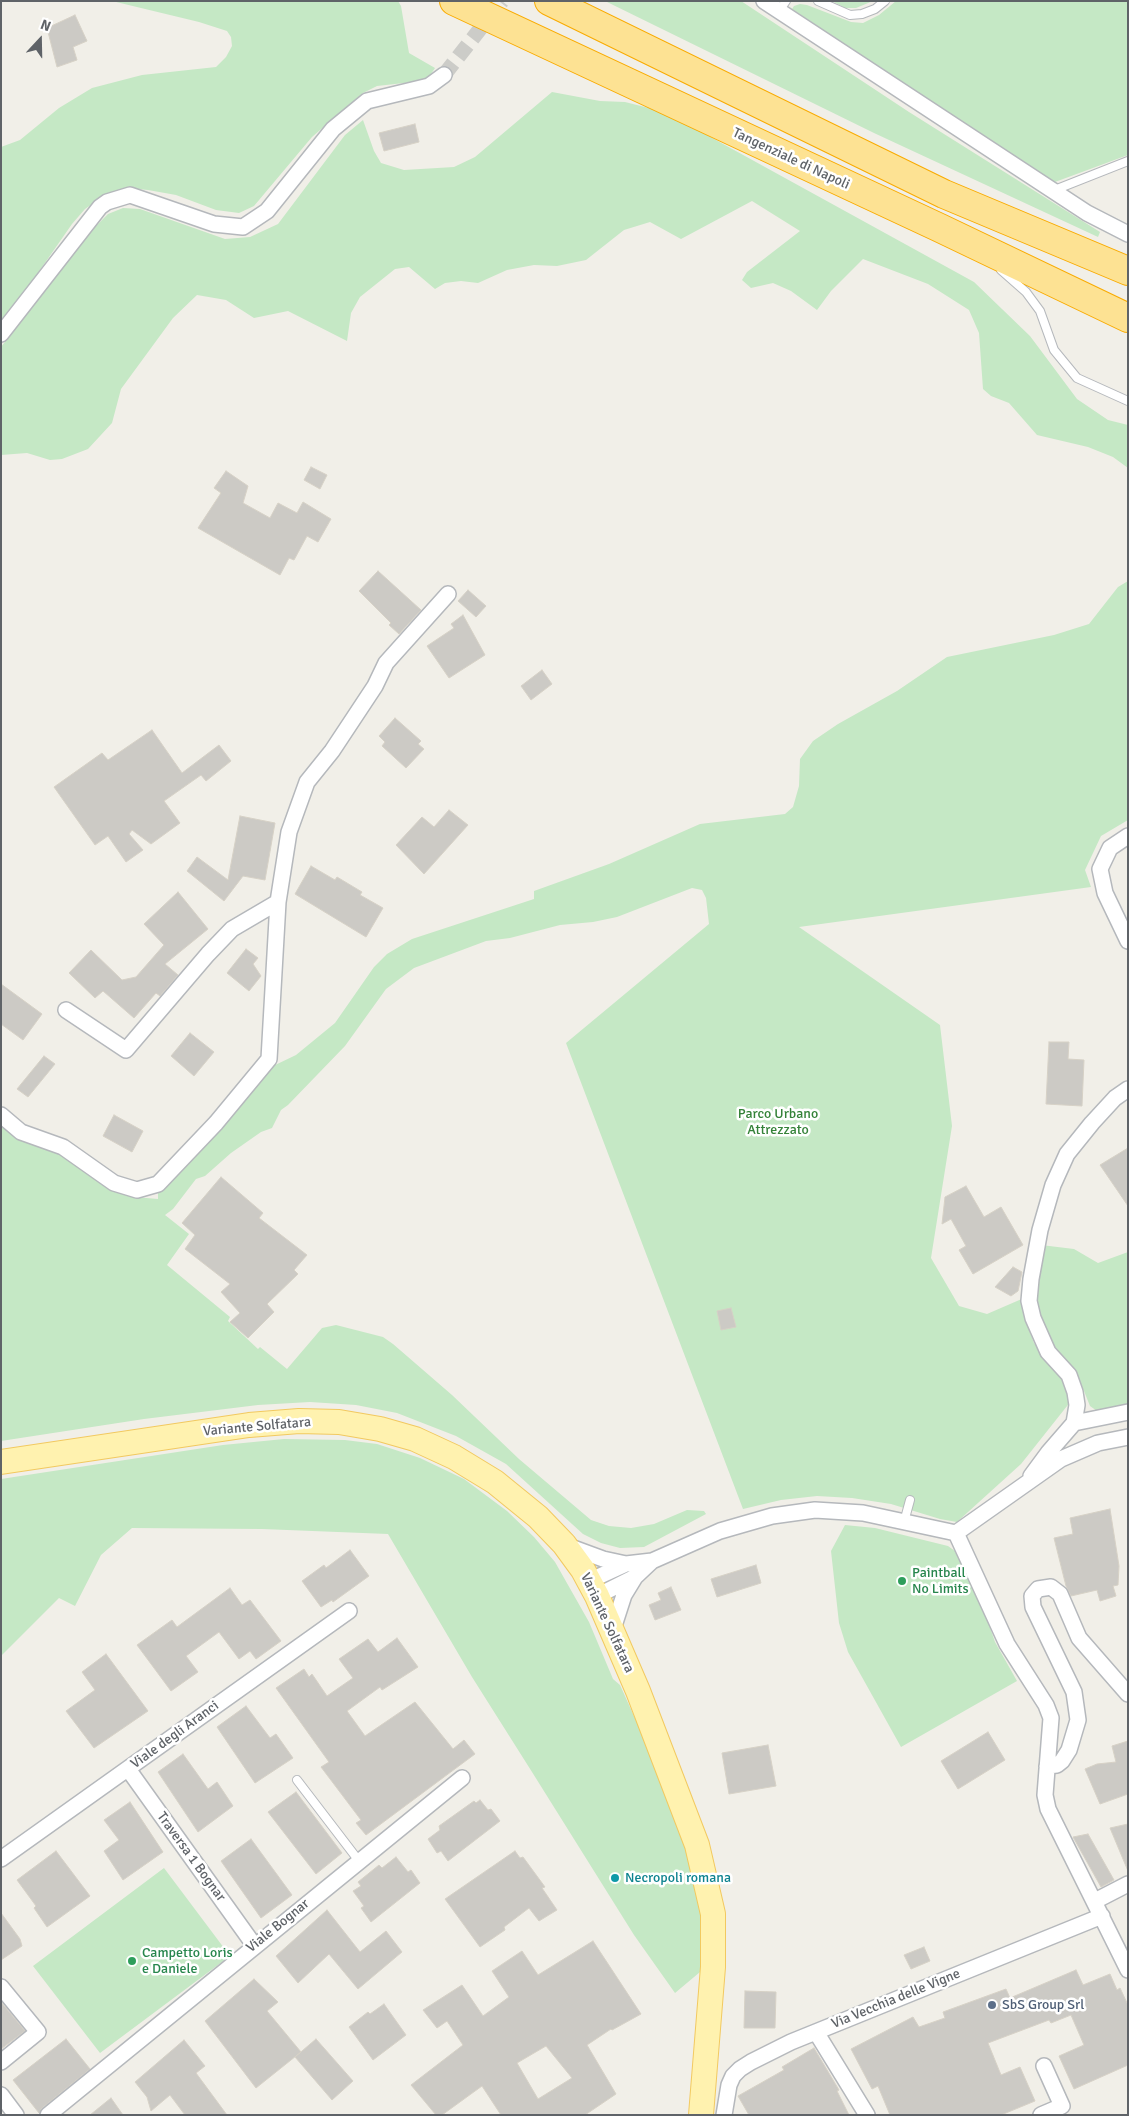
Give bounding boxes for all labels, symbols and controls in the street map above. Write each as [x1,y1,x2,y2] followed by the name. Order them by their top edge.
[15,15,65,65] north arrow
[38,16,53,35] text: N
[730,125,852,193] street label: Tangenziale di Napoli
[738,1106,818,1138] park label: Parco Urbano Attrezzato
[202,1414,312,1440] street label: Variante Solfatara
[912,1565,969,1598] place label: Paintball No Limits
[577,1570,637,1676] street label: Variante Solfatara
[896,1575,908,1587] marker: Paintball No Limits
[128,1697,222,1773] street label: Viale degli Aranci
[153,1809,229,1905] street label: Traversa 1 Bognar
[625,1870,731,1886] place label: Necropoli romana
[609,1872,621,1884] marker: Necropoli romana
[243,1896,313,1956] street label: Viale Bognar
[142,1945,233,1978] place label: Campetto Loris e Daniele
[126,1955,138,1967] marker: Campetto Loris e Daniele
[829,1965,963,2033] street label: Via Vecchia delle Vigne
[1002,1997,1084,2013] place label: SbS Group Srl
[986,1999,998,2011] marker: SbS Group Srl

